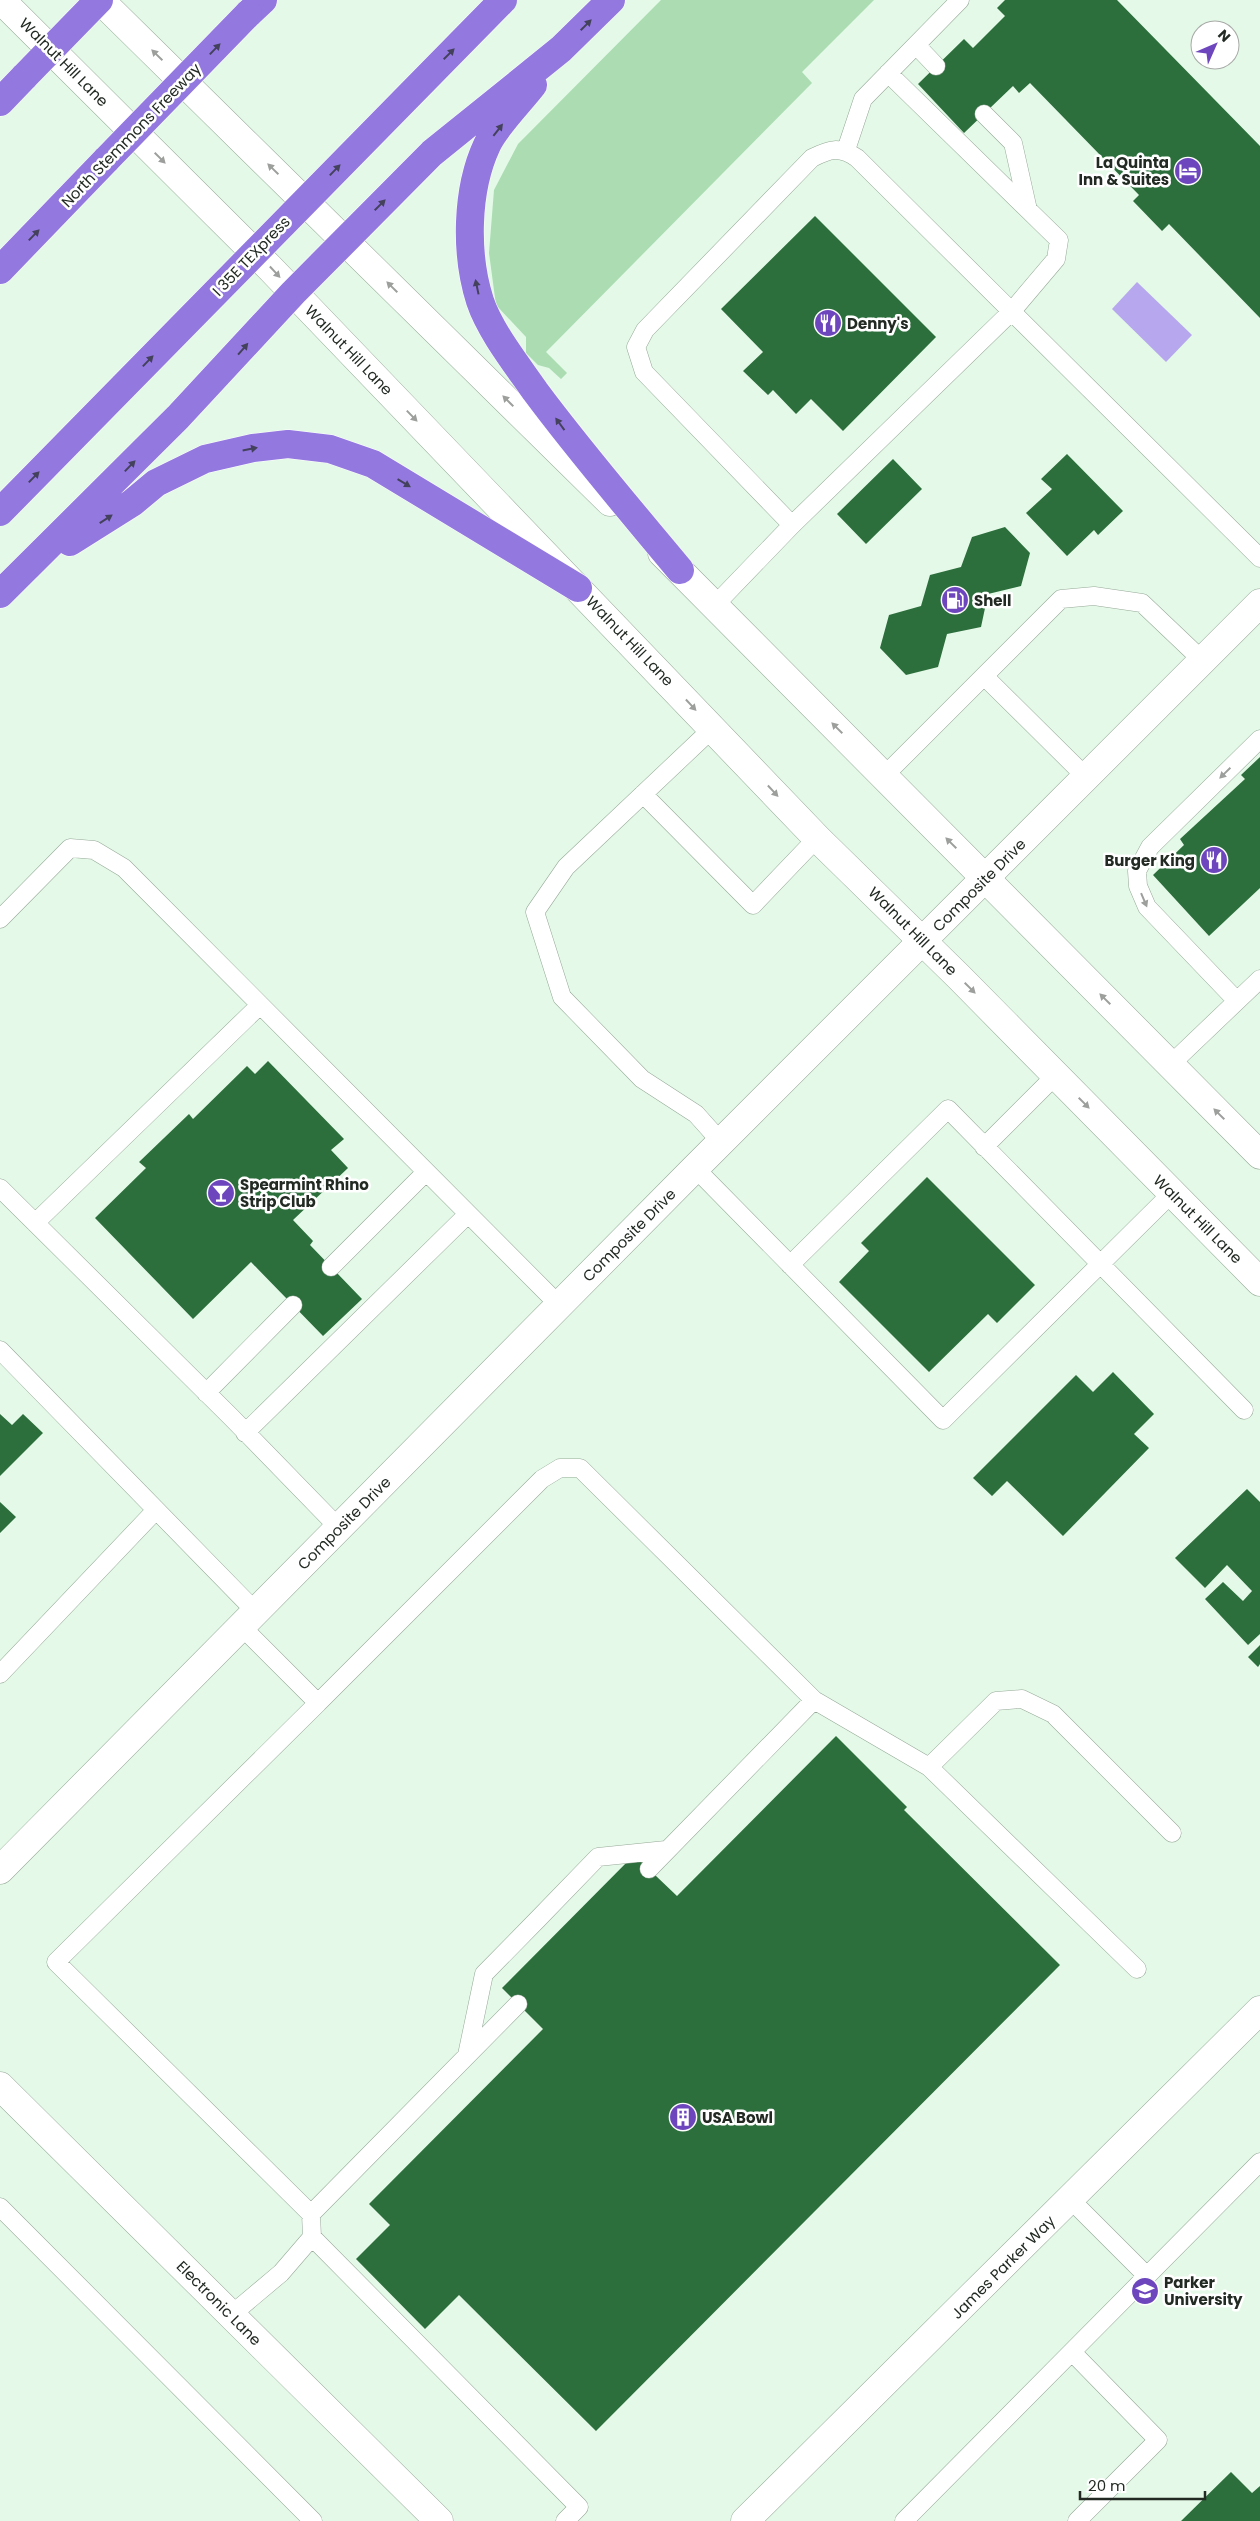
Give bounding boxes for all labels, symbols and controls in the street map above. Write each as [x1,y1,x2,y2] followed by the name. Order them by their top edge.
[15,13,113,111] street label: Walnut Hill Lane
[579,19,591,31] one-way arrow
[1190,20,1240,70] north arrow
[1213,25,1235,47] text: N
[209,43,221,55] one-way arrow
[443,48,455,60] one-way arrow
[151,50,163,62] one-way arrow
[56,58,206,212] street label: North Stemmons Freeway
[493,123,503,137] one-way arrow
[153,152,165,164] one-way arrow
[1079,152,1169,190] place label: La Quinta Inn & Suites
[1173,156,1203,186] hotel icon: La Quinta Inn & Suites
[267,163,279,175] one-way arrow
[329,164,341,176] one-way arrow
[374,199,386,211] one-way arrow
[208,211,295,301] street label: I 35E TEXpress
[28,229,40,241] one-way arrow
[269,266,281,278] one-way arrow
[473,279,481,294] one-way arrow
[386,281,398,293] one-way arrow
[300,300,398,400] street label: Walnut Hill Lane
[813,308,843,338] restaurant icon: Denny's
[847,313,909,334] place label: Denny's
[237,342,248,355] one-way arrow
[142,355,154,367] one-way arrow
[502,395,514,407] one-way arrow
[406,409,418,421] one-way arrow
[555,418,566,431] one-way arrow
[242,445,258,453] one-way arrow
[124,460,136,472] one-way arrow
[28,471,40,483] one-way arrow
[398,478,411,487] one-way arrow
[99,515,113,524] one-way arrow
[940,585,970,615] fuel station icon: Shell
[974,590,1011,611] place label: Shell
[581,591,679,691] street label: Walnut Hill Lane
[685,699,697,711] one-way arrow
[831,722,843,734] one-way arrow
[1219,767,1231,779] one-way arrow
[767,784,779,796] one-way arrow
[928,834,1030,936] street label: Composite Drive
[945,838,957,850] one-way arrow
[1199,845,1229,875] restaurant icon: Burger King
[1104,850,1195,871] place label: Burger King
[864,882,962,980] street label: Walnut Hill Lane
[1140,893,1148,908] one-way arrow
[963,981,975,993] one-way arrow
[1099,993,1111,1005] one-way arrow
[1078,1097,1090,1109] one-way arrow
[1213,1109,1225,1121] one-way arrow
[1149,1170,1247,1268] street label: Walnut Hill Lane
[240,1174,369,1212] place label: Spearmint Rhino Strip Club
[206,1178,236,1208] bar icon: Spearmint Rhino Strip Club
[578,1184,680,1286] street label: Composite Drive
[293,1472,395,1574] street label: Composite Drive
[668,2102,698,2132] building icon: USA Bowl
[702,2107,773,2128] place label: USA Bowl
[946,2210,1060,2324] street label: James Parker Way
[172,2256,266,2350] street label: Electronic Lane
[1164,2272,1243,2310] place label: Parker University
[1130,2276,1160,2306] school or university icon: Parker University
[1080,2468,1205,2500] scale bar
[1088,2475,1126,2496] text: 20 m

